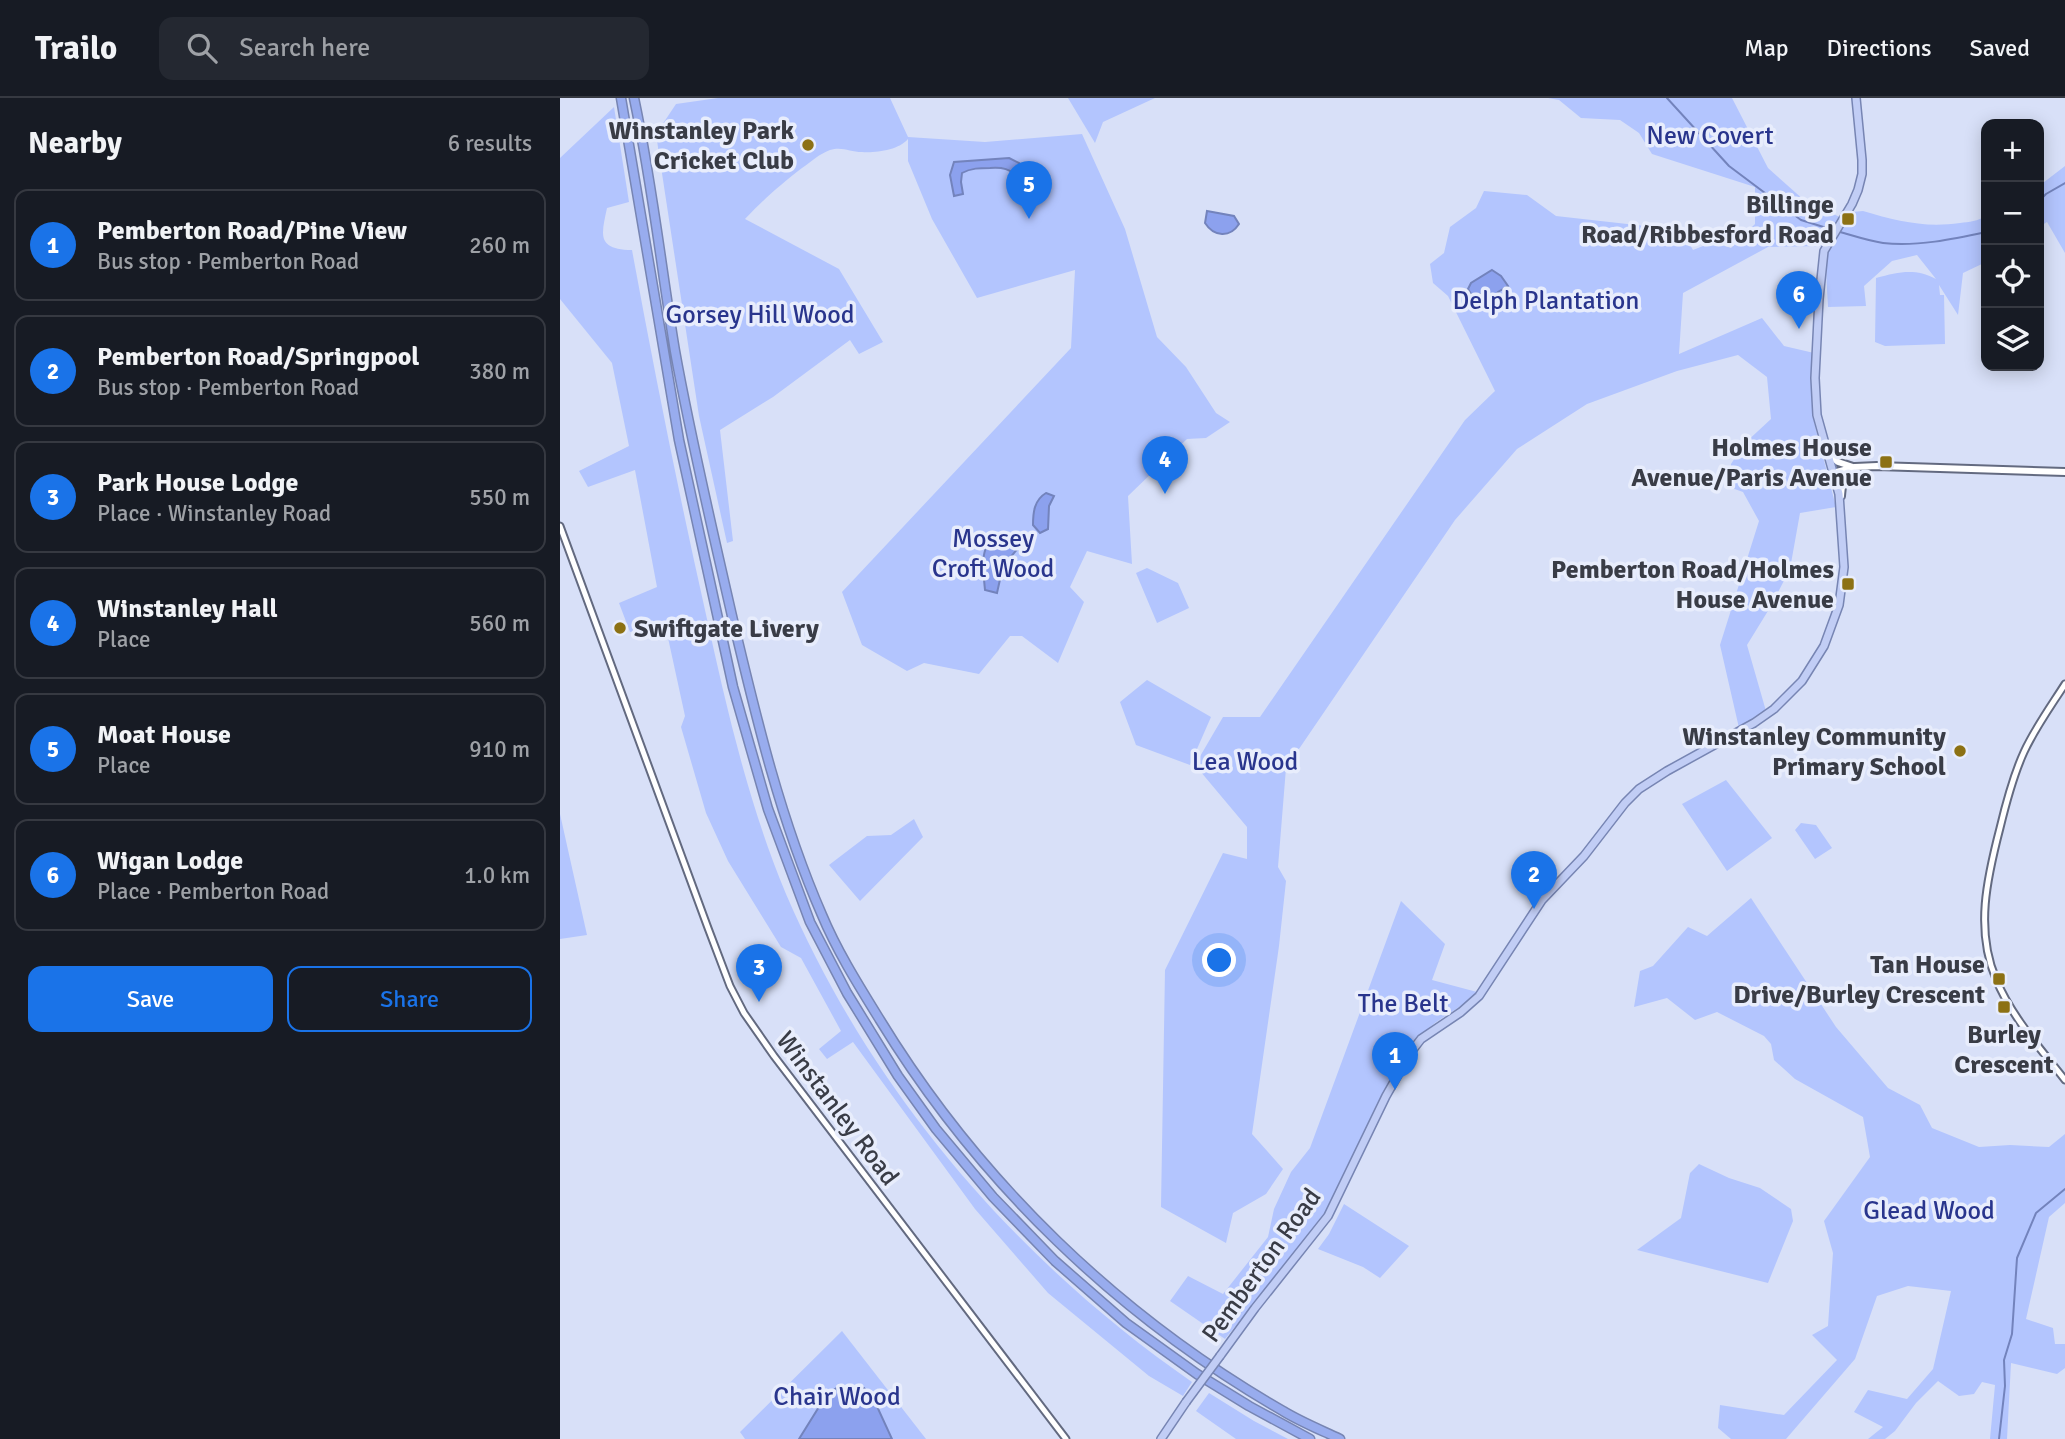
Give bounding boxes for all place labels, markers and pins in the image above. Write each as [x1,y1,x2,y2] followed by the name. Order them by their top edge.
[608,115,794,177] place label: Winstanley Park Cricket Club
[800,137,816,153] marker: Winstanley Park Cricket Club
[1006,161,1052,219] pin: 5
[1581,189,1834,251] place label: Billinge Road/Ribbesford Road
[1840,211,1856,227] marker: Billinge Road/Ribbesford Road
[1776,271,1822,329] pin: 6
[1631,432,1872,494] place label: Holmes House Avenue/Paris Avenue
[1142,436,1188,494] pin: 4
[1878,454,1894,470] marker: Holmes House Avenue/Paris Avenue
[1551,554,1834,616] place label: Pemberton Road/Holmes House Avenue
[1840,576,1856,592] marker: Pemberton Road/Holmes House Avenue
[634,613,819,645] place label: Swiftgate Livery
[612,620,628,636] marker: Swiftgate Livery
[1682,721,1946,783] place label: Winstanley Community Primary School
[1952,743,1968,759] marker: Winstanley Community Primary School
[1511,851,1557,909] pin: 2
[736,944,782,1002] pin: 3
[1733,949,1985,1011] place label: Tan House Drive/Burley Crescent
[1991,971,2007,987] marker: Tan House Drive/Burley Crescent
[1996,999,2012,1015] marker: Burley Crescent
[1954,1019,2054,1081] place label: Burley Crescent
[1372,1032,1418,1090] pin: 1

